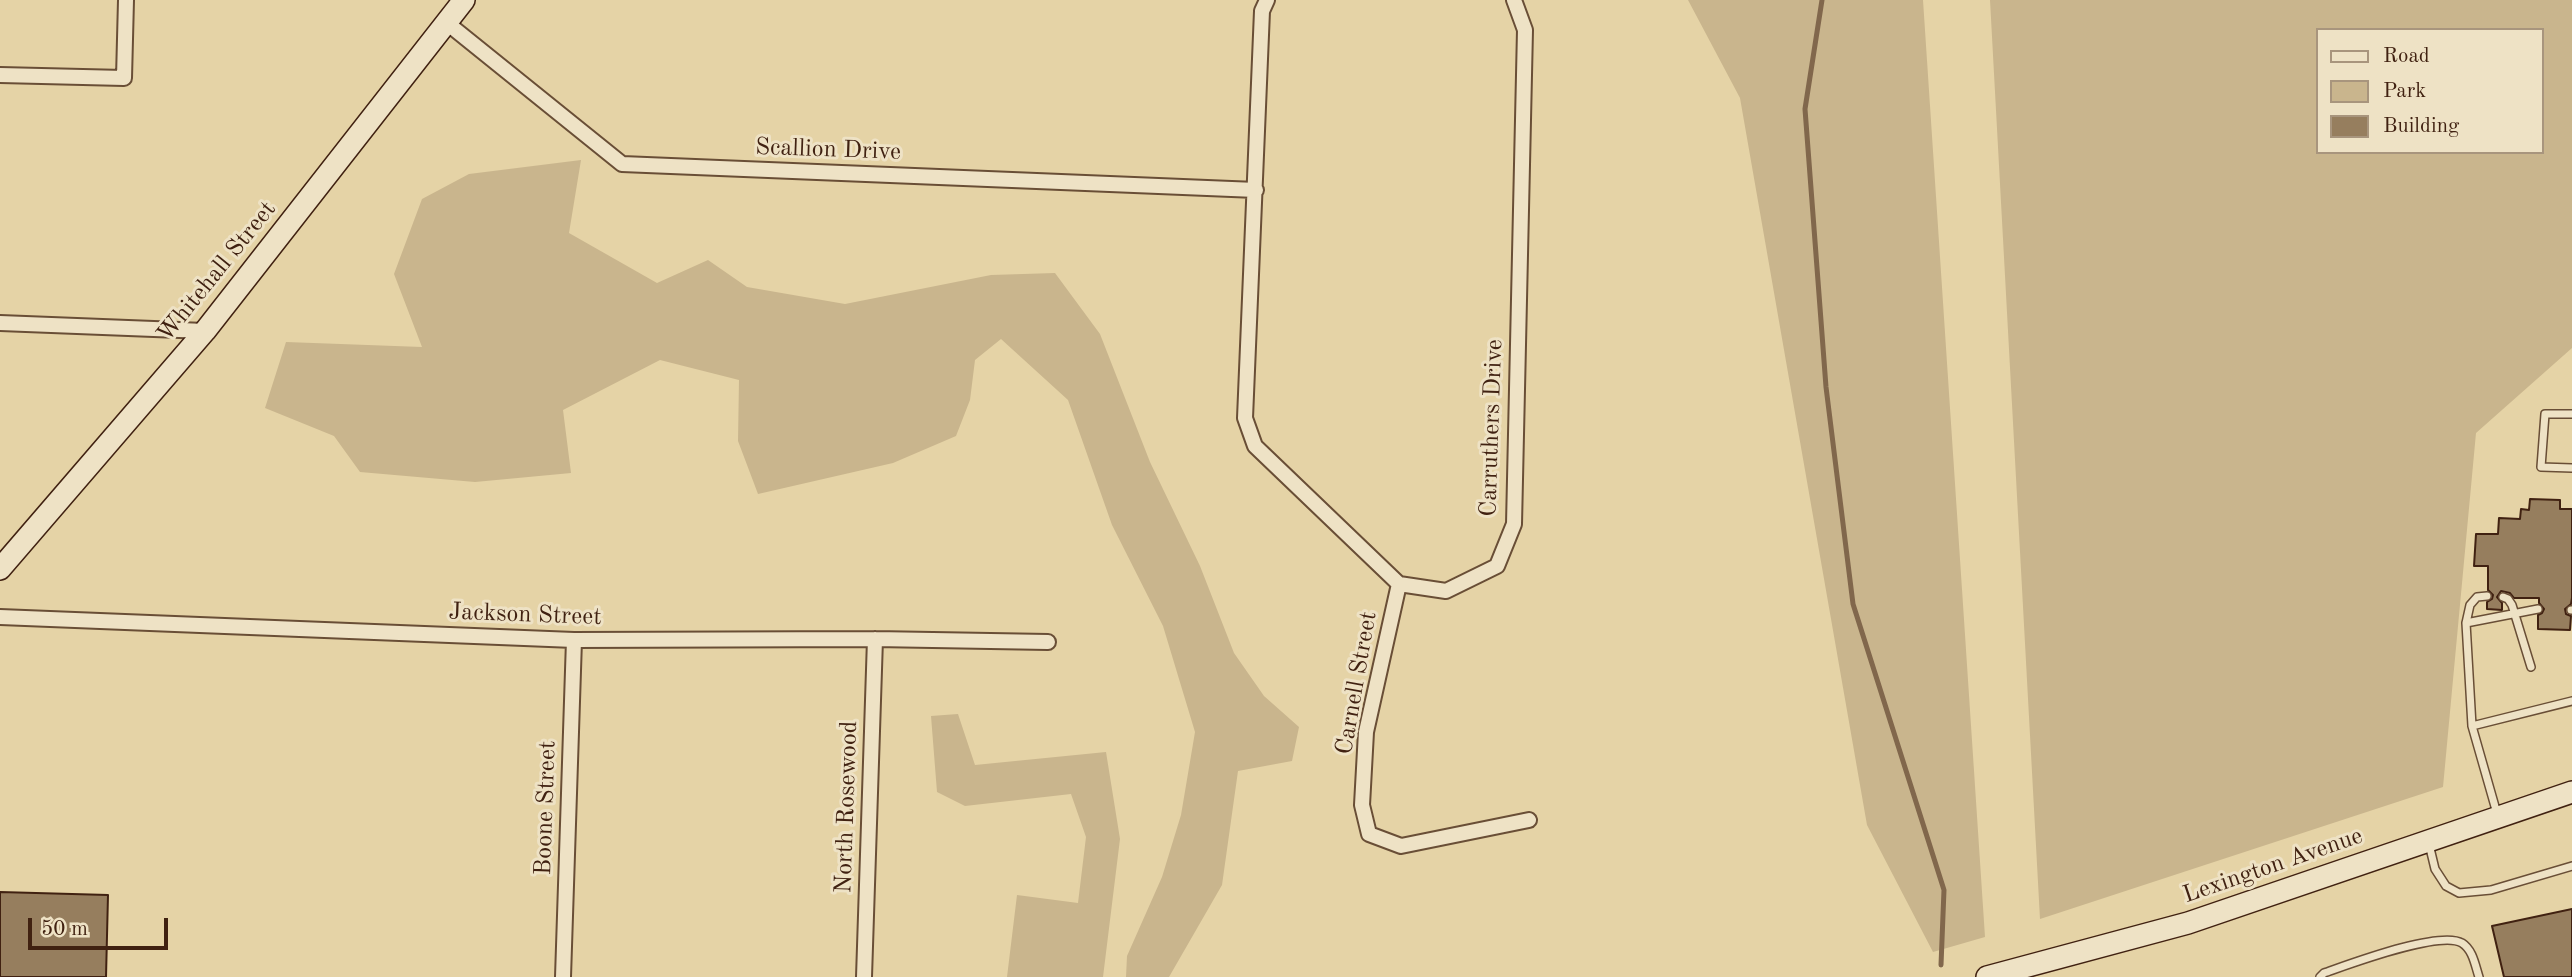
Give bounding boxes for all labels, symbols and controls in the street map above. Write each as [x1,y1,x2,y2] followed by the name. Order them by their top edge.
[2316,28,2544,154] legend
[2383,46,2430,67] text: Road
[2383,81,2426,102] text: Park
[2383,116,2459,137] text: Building
[755,133,901,167] street label: Scallion Drive
[151,196,283,348] street label: Whitehall Street
[1475,339,1509,517] street label: Carruthers Drive
[448,598,602,632] street label: Jackson Street
[1330,609,1384,757] street label: Carnell Street
[830,720,864,894] street label: North Rosewood
[529,740,563,876] street label: Boone Street
[2179,822,2367,910] street label: Lexington Avenue
[32,904,172,948] scale bar
[41,919,88,940] text: 50 m

